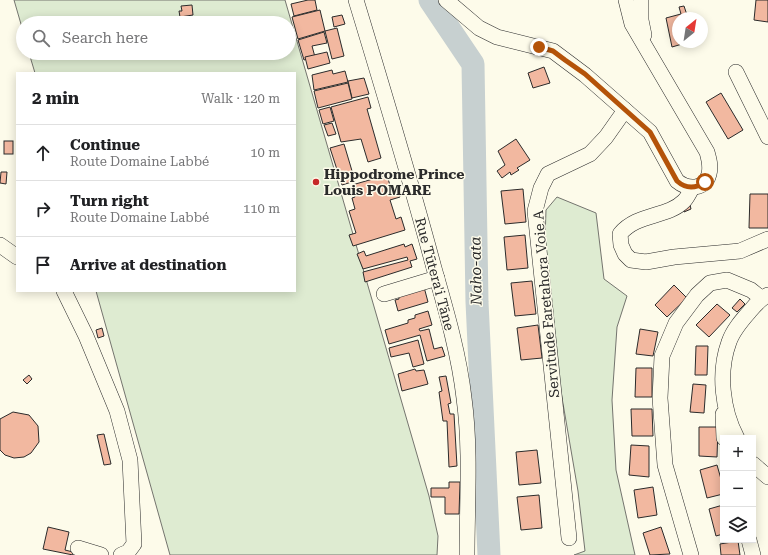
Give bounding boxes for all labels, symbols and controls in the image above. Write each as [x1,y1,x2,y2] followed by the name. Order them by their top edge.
[672,12,708,48] north arrow
[16,16,296,60] search box
[30,27,52,49] icon: search
[62,29,148,47] text: Search here
[530,38,548,56] route end
[32,88,79,108] text: 2 min
[201,91,280,106] text: Walk · 120 m
[70,136,140,154] text: Continue
[32,142,54,164] icon: ahead
[250,145,280,160] text: 10 m
[70,154,209,169] text: Route Domaine Labbé
[324,166,465,198] place label: Hippodrome Prince Louis POMARE
[696,173,714,191] route start
[311,177,321,187] marker: Hippodrome Prince Louis POMARE
[70,192,149,210] text: Turn right
[32,198,54,220] icon: right
[243,201,280,216] text: 110 m
[530,209,562,398] street label: Servitude Faretahora Voie A
[70,210,209,225] text: Route Domaine Labbé
[412,216,458,333] street label: Rue Tūtera'i Tāne
[466,236,486,307] water label: Naho-ata
[32,254,54,276] icon: arrive
[70,256,226,274] text: Arrive at destination
[720,435,756,543] map controls
[720,435,756,471] button: +
[720,471,756,507] button: −
[720,507,756,543] button: layers

